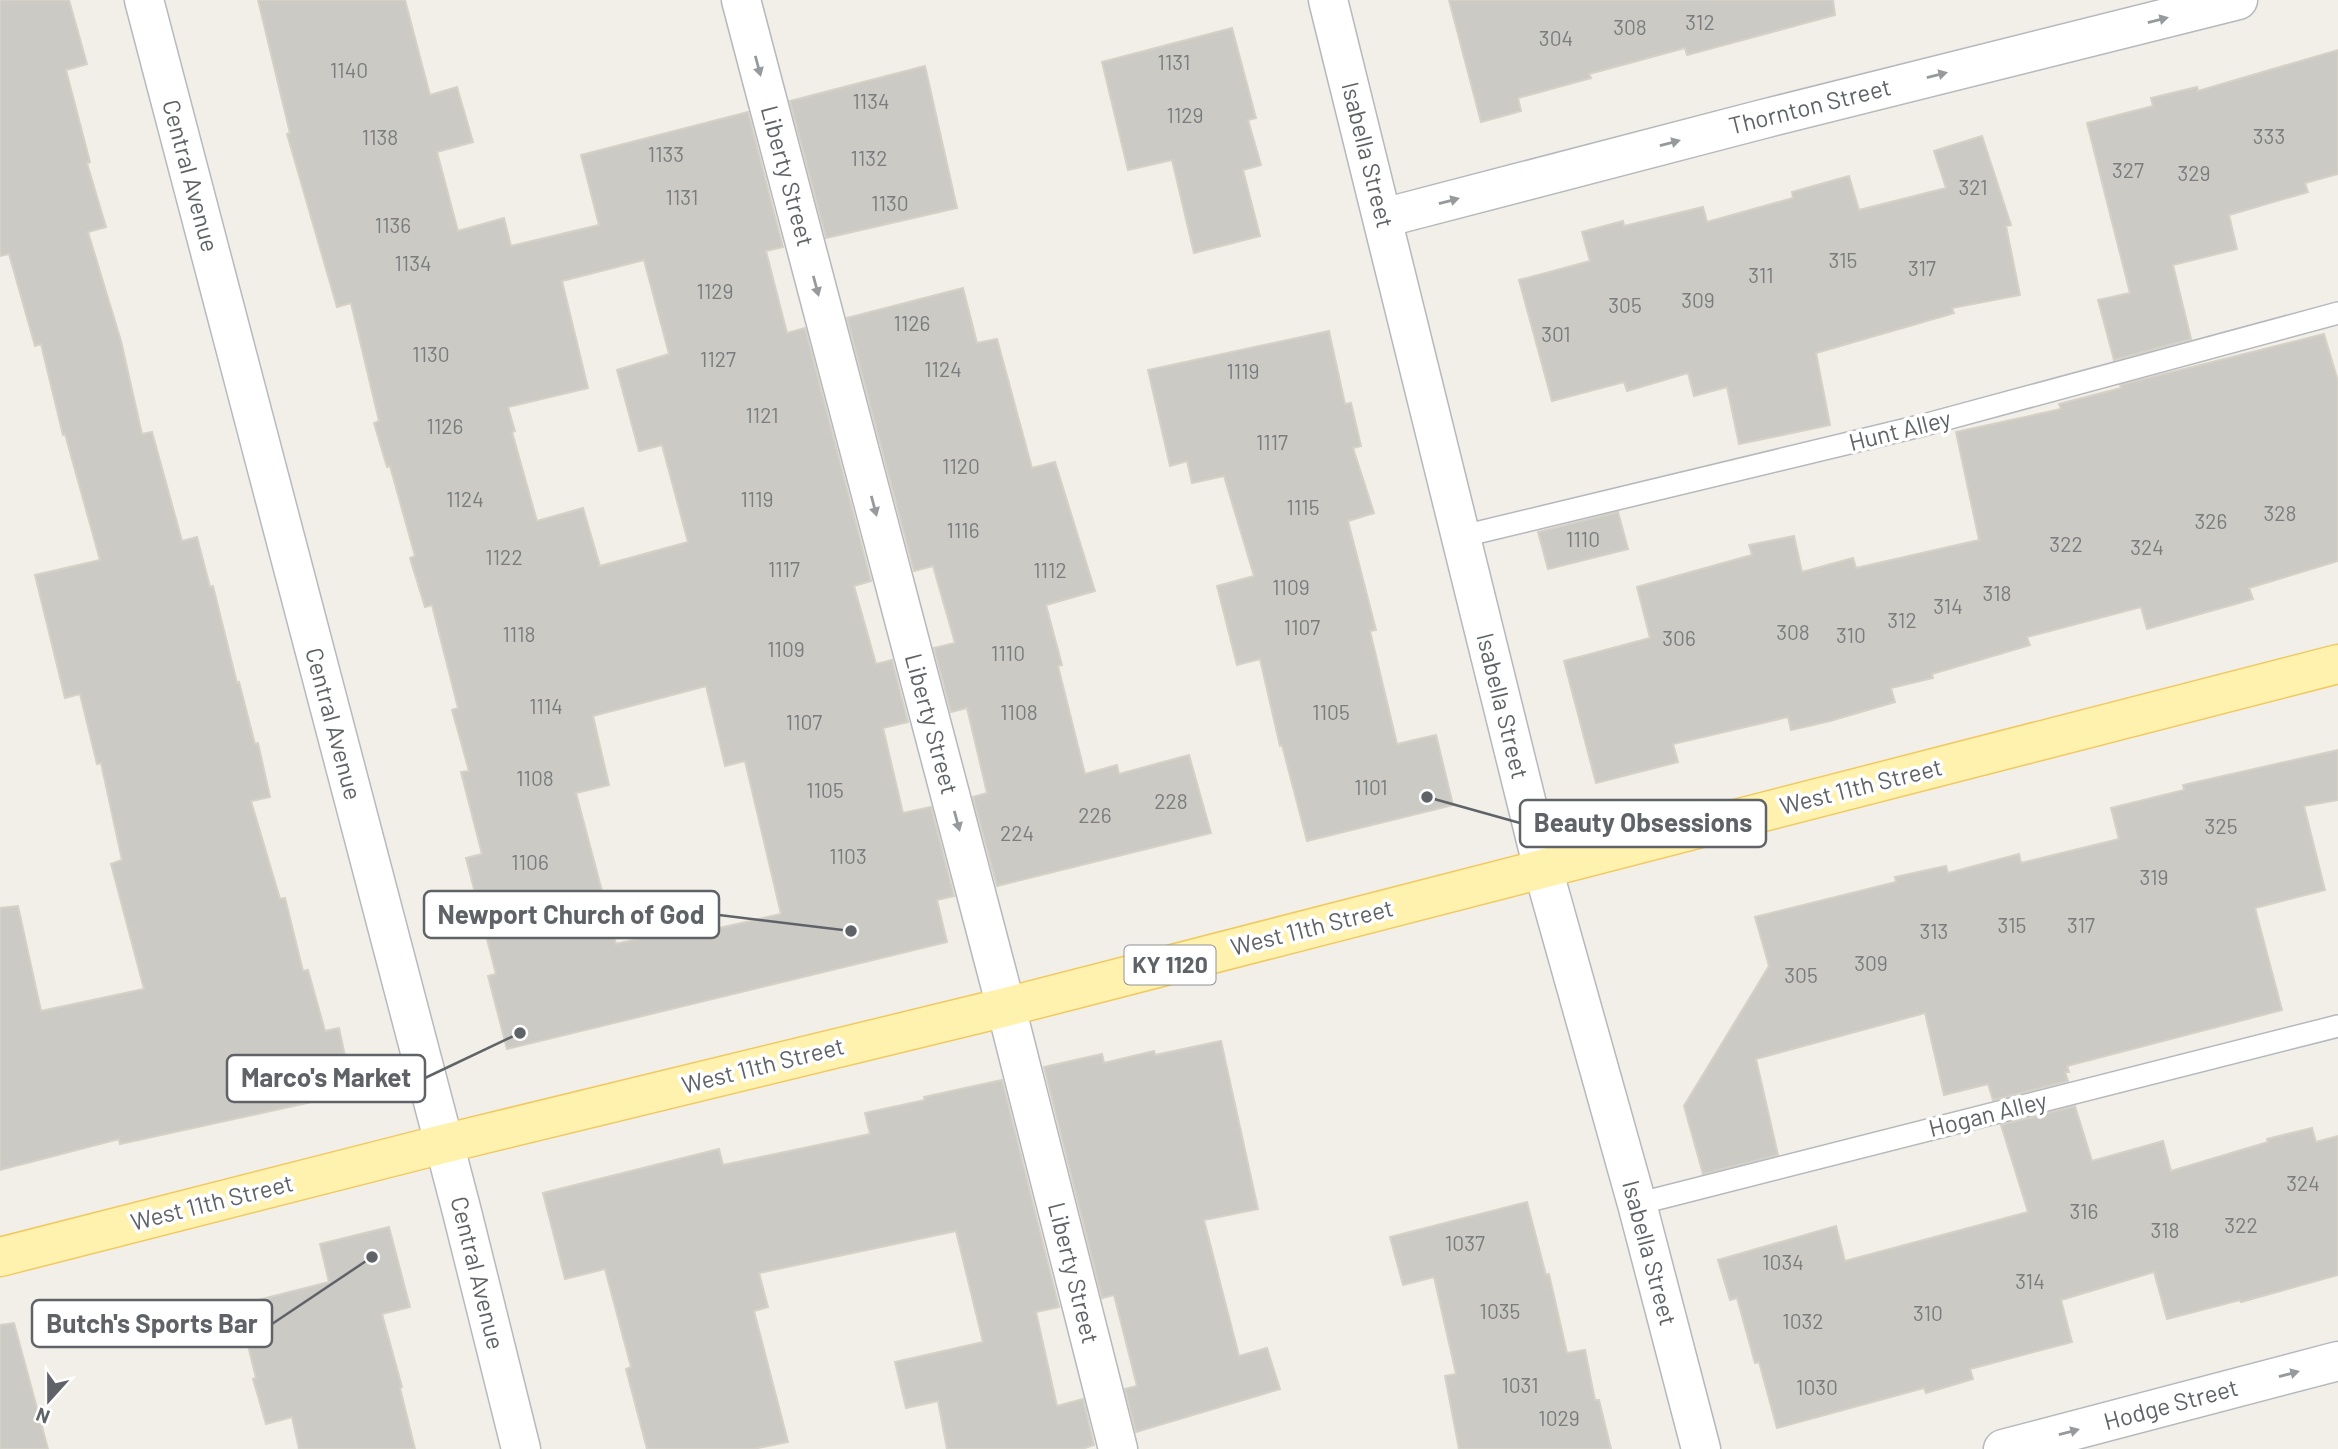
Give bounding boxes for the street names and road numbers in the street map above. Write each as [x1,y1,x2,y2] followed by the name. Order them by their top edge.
[1726,71,1894,140] street label: Thornton Street
[1336,79,1401,231] street label: Isabella Street
[157,96,226,255] street label: Central Avenue
[756,102,821,249] street label: Liberty Street
[1846,403,1954,456] street label: Hunt Alley
[1471,630,1536,782] street label: Isabella Street
[300,644,369,803] street label: Central Avenue
[900,650,965,797] street label: Liberty Street
[1776,751,1945,820] street label: West 11th Street
[1227,892,1396,961] street label: West 11th Street
[1124,946,1216,984] road number: KY 1120
[678,1030,847,1099] street label: West 11th Street
[1926,1085,2050,1142] street label: Hogan Alley
[127,1167,296,1236] street label: West 11th Street
[1617,1177,1684,1329] street label: Isabella Street
[445,1193,511,1352] street label: Central Avenue
[1043,1199,1106,1346] street label: Liberty Street
[2100,1372,2241,1435] street label: Hodge Street

